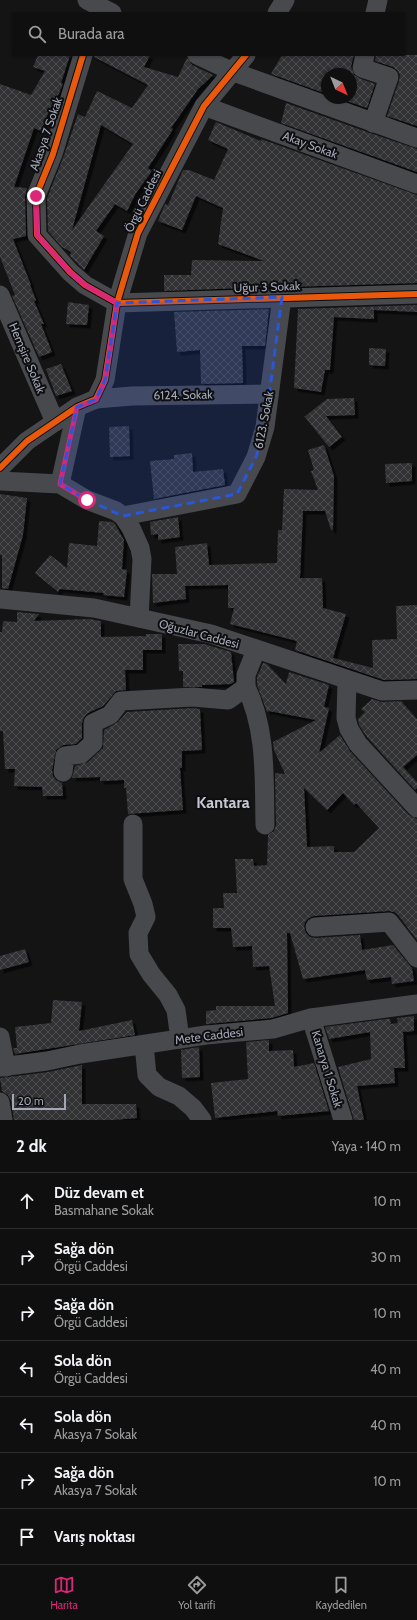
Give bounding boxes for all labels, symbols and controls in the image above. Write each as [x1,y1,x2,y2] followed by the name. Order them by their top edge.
[12,12,405,56] search box
[26,23,48,45] icon: search
[58,25,125,43] text: Burada ara
[321,68,357,104] north arrow
[26,95,65,173] street label: Akasya 7 Sokak
[281,128,340,162] street label: Akay Sokak
[121,167,164,235] street label: Örgü Caddesi
[27,187,45,205] route end
[233,278,301,295] street label: Uğur 3 Sokak
[6,320,49,396] street label: Hemşire Sokak
[153,386,213,403] street label: 6124. Sokak
[251,389,277,450] street label: 6123. Sokak
[78,491,96,509] route start
[157,616,241,651] street label: Oğuzlar Caddesi
[196,793,250,812] district label: Kantara
[174,1024,244,1047] street label: Mete Caddesi
[309,1028,347,1110] street label: Kanarya 1 Sokak
[12,1092,66,1111] scale bar
[18,1094,44,1108] text: 20 m
[16,1136,47,1156] text: 2 dk
[332,1138,401,1154] text: Yaya · 140 m
[54,1184,144,1202] text: Düz devam et
[16,1190,38,1212] icon: ahead
[373,1193,401,1209] text: 10 m
[54,1202,154,1218] text: Basmahane Sokak
[54,1240,114,1258] text: Sağa dön
[16,1246,38,1268] icon: right
[371,1249,401,1265] text: 30 m
[54,1258,128,1274] text: Örgü Caddesi
[54,1296,114,1314] text: Sağa dön
[16,1302,38,1324] icon: right
[373,1305,401,1321] text: 10 m
[54,1314,128,1330] text: Örgü Caddesi
[54,1352,111,1370] text: Sola dön
[16,1358,38,1380] icon: left
[370,1361,401,1377] text: 40 m
[54,1370,128,1386] text: Örgü Caddesi
[54,1408,111,1426] text: Sola dön
[16,1414,38,1436] icon: left
[370,1417,401,1433] text: 40 m
[54,1426,137,1442] text: Akasya 7 Sokak
[54,1464,114,1482] text: Sağa dön
[16,1470,38,1492] icon: right
[373,1473,401,1489] text: 10 m
[54,1482,137,1498] text: Akasya 7 Sokak
[16,1526,38,1548] icon: arrive
[54,1528,135,1546] text: Varış noktası
[50,1574,78,1612] tab: Harita
[178,1574,215,1612] tab: Yol tarifi
[316,1574,367,1612] tab: Kaydedilen

